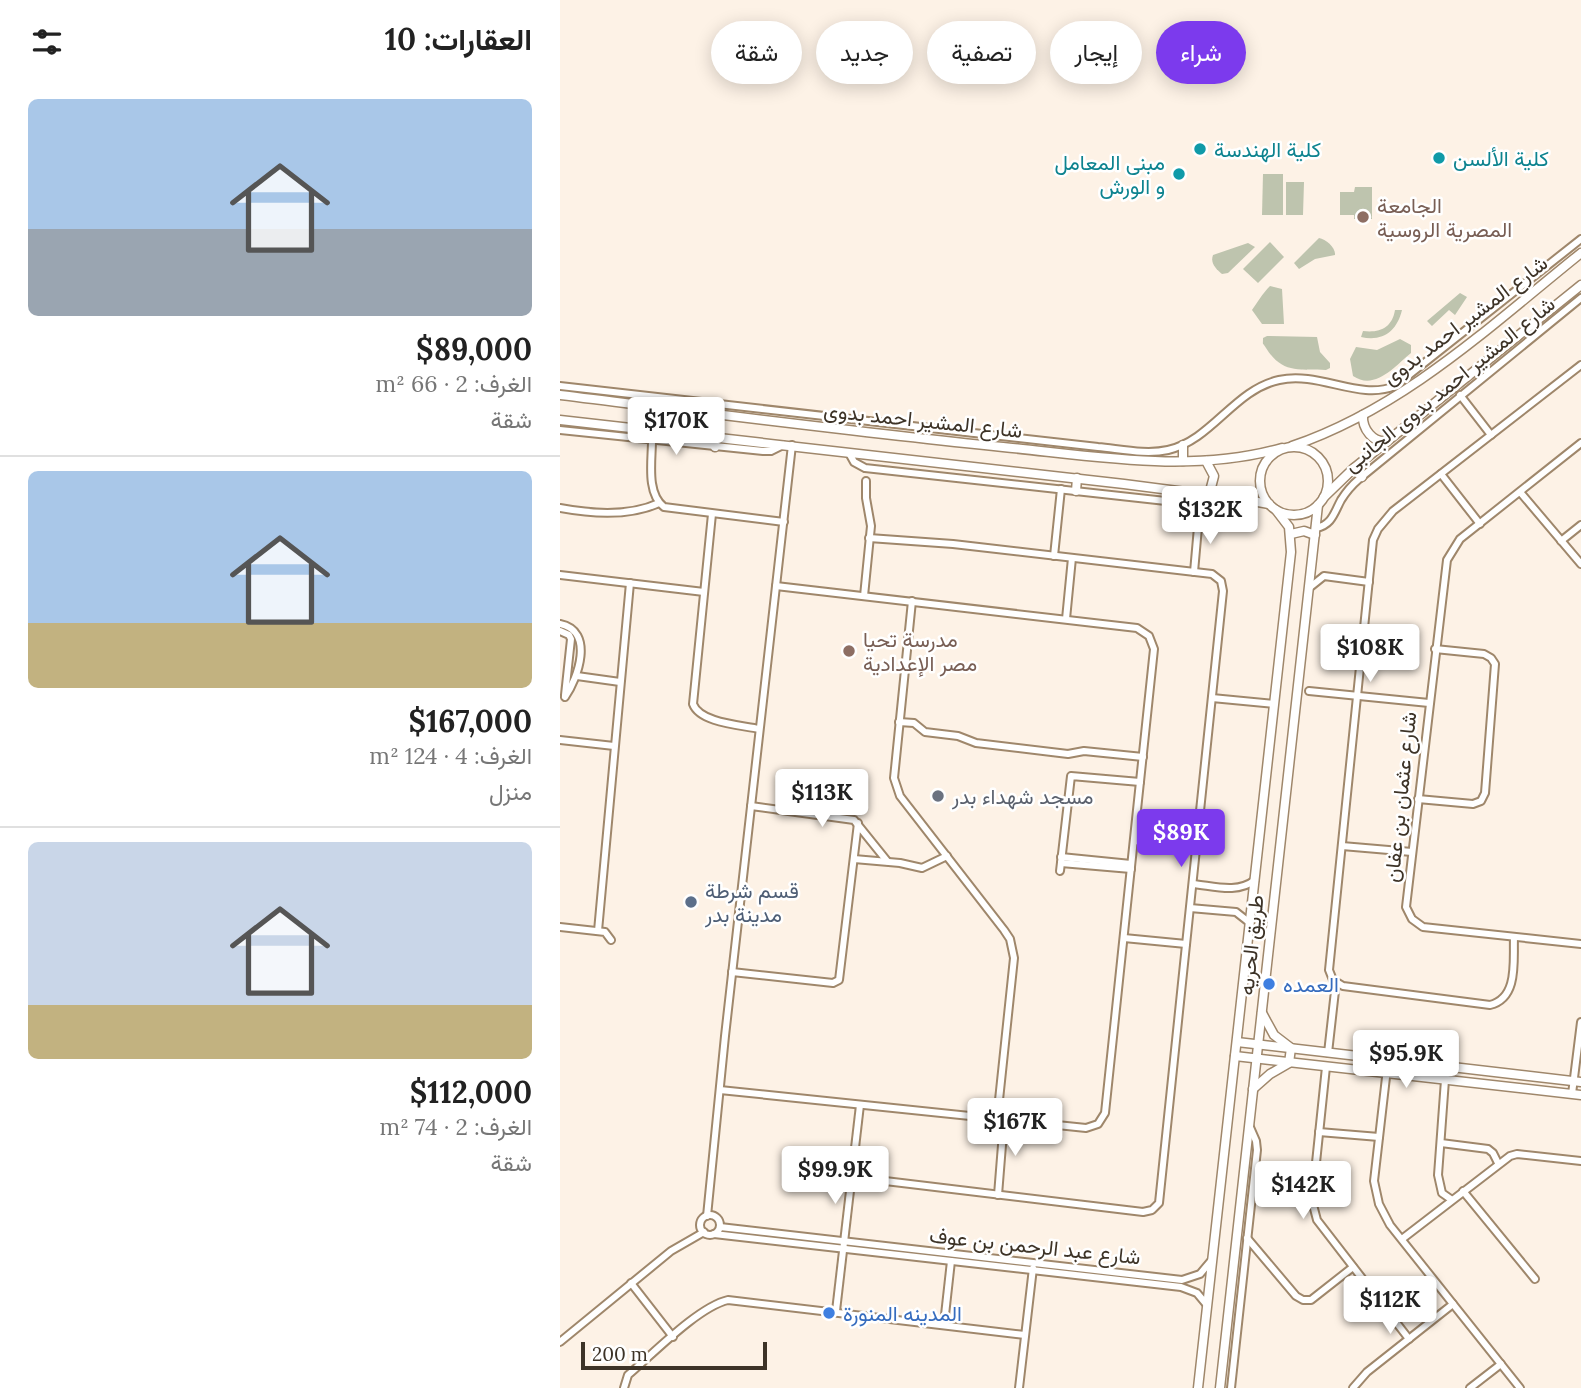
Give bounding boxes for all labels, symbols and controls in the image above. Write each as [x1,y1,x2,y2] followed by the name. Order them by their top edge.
[385,20,532,58] text: العقارات: 10
[711,21,802,84] chip: شقة
[816,21,913,84] chip: جديد
[927,21,1036,84] chip: تصفية
[1050,21,1142,84] chip: إيجار
[1156,21,1246,84] chip: شراء
[28,23,66,61] icon: filters
[1214,136,1321,163] place label: كلية الهندسة
[1192,141,1208,157] marker: كلية الهندسة
[217,145,343,271] icon: home
[1453,145,1549,172] place label: كلية الألسن
[1055,149,1165,200] place label: مبنى المعامل و الورش
[1431,150,1447,166] marker: كلية الألسن
[1171,166,1187,182] marker: مبنى المعامل و الورش
[1377,192,1512,243] place label: الجامعة المصرية الروسية
[1355,209,1371,225] marker: الجامعة المصرية الروسية
[1377,249,1553,392] street label: شارع المشير احمد بدوى
[1338,290,1561,479] street label: شارع المشير احمد بدوى الجانبى
[416,330,532,368] text: $89,000
[376,369,532,398] text: الغرف: 2 · 66 m²
[822,396,1024,445] street label: شارع المشير احمد بدوى
[627,398,725,457] pin: $170K
[490,405,532,434] text: شقة
[644,405,708,434] text: $170K
[1161,486,1259,546] pin: $132K
[1178,494,1242,523] text: $132K
[217,517,343,643] icon: home
[1321,624,1419,684] pin: $108K
[863,626,977,678] place label: مدرسة تحيا مصر الإعدادية
[1336,632,1404,661] text: $108K
[841,643,857,659] marker: مدرسة تحيا مصر الإعدادية
[408,702,532,740] text: $167,000
[1378,710,1423,884] street label: شارع عثمان بن عفان
[369,741,532,770] text: الغرف: 4 · 124 m²
[773,770,871,829] pin: $113K
[489,777,532,806] text: منزل
[791,777,853,806] text: $113K
[951,783,1094,810] place label: مسجد شهداء بدر
[930,788,946,804] marker: مسجد شهداء بدر
[1140,810,1222,869] pin: $89K
[1153,817,1209,846] text: $89K
[704,877,799,928] place label: قسم شرطة مدينة بدر
[217,888,343,1014] icon: home
[1232,893,1270,997] street label: طريق الحريه
[683,894,699,910] marker: قسم شرطة مدينة بدر
[1283,971,1339,998] place label: العمده
[1261,976,1277,992] marker: العمده
[1349,1030,1463,1090] pin: $95.9K
[1369,1038,1443,1067] text: $95.9K
[410,1073,532,1111] text: $112,000
[966,1098,1064,1158] pin: $167K
[983,1106,1047,1135] text: $167K
[379,1112,532,1141] text: الغرف: 2 · 74 m²
[778,1146,892,1206] pin: $99.9K
[490,1148,532,1177] text: شقة
[798,1154,872,1183] text: $99.9K
[1254,1162,1352,1221] pin: $142K
[1271,1169,1335,1198] text: $142K
[928,1221,1142,1272] street label: شارع عبد الرحمن بن عوف
[1341,1276,1439,1336] pin: $112K
[1360,1284,1420,1313] text: $112K
[843,1300,962,1327] place label: المدينه المنورة
[821,1305,837,1321] marker: المدينه المنورة
[581,1339,766,1371] scale bar
[592,1342,648,1366] text: 200 m

